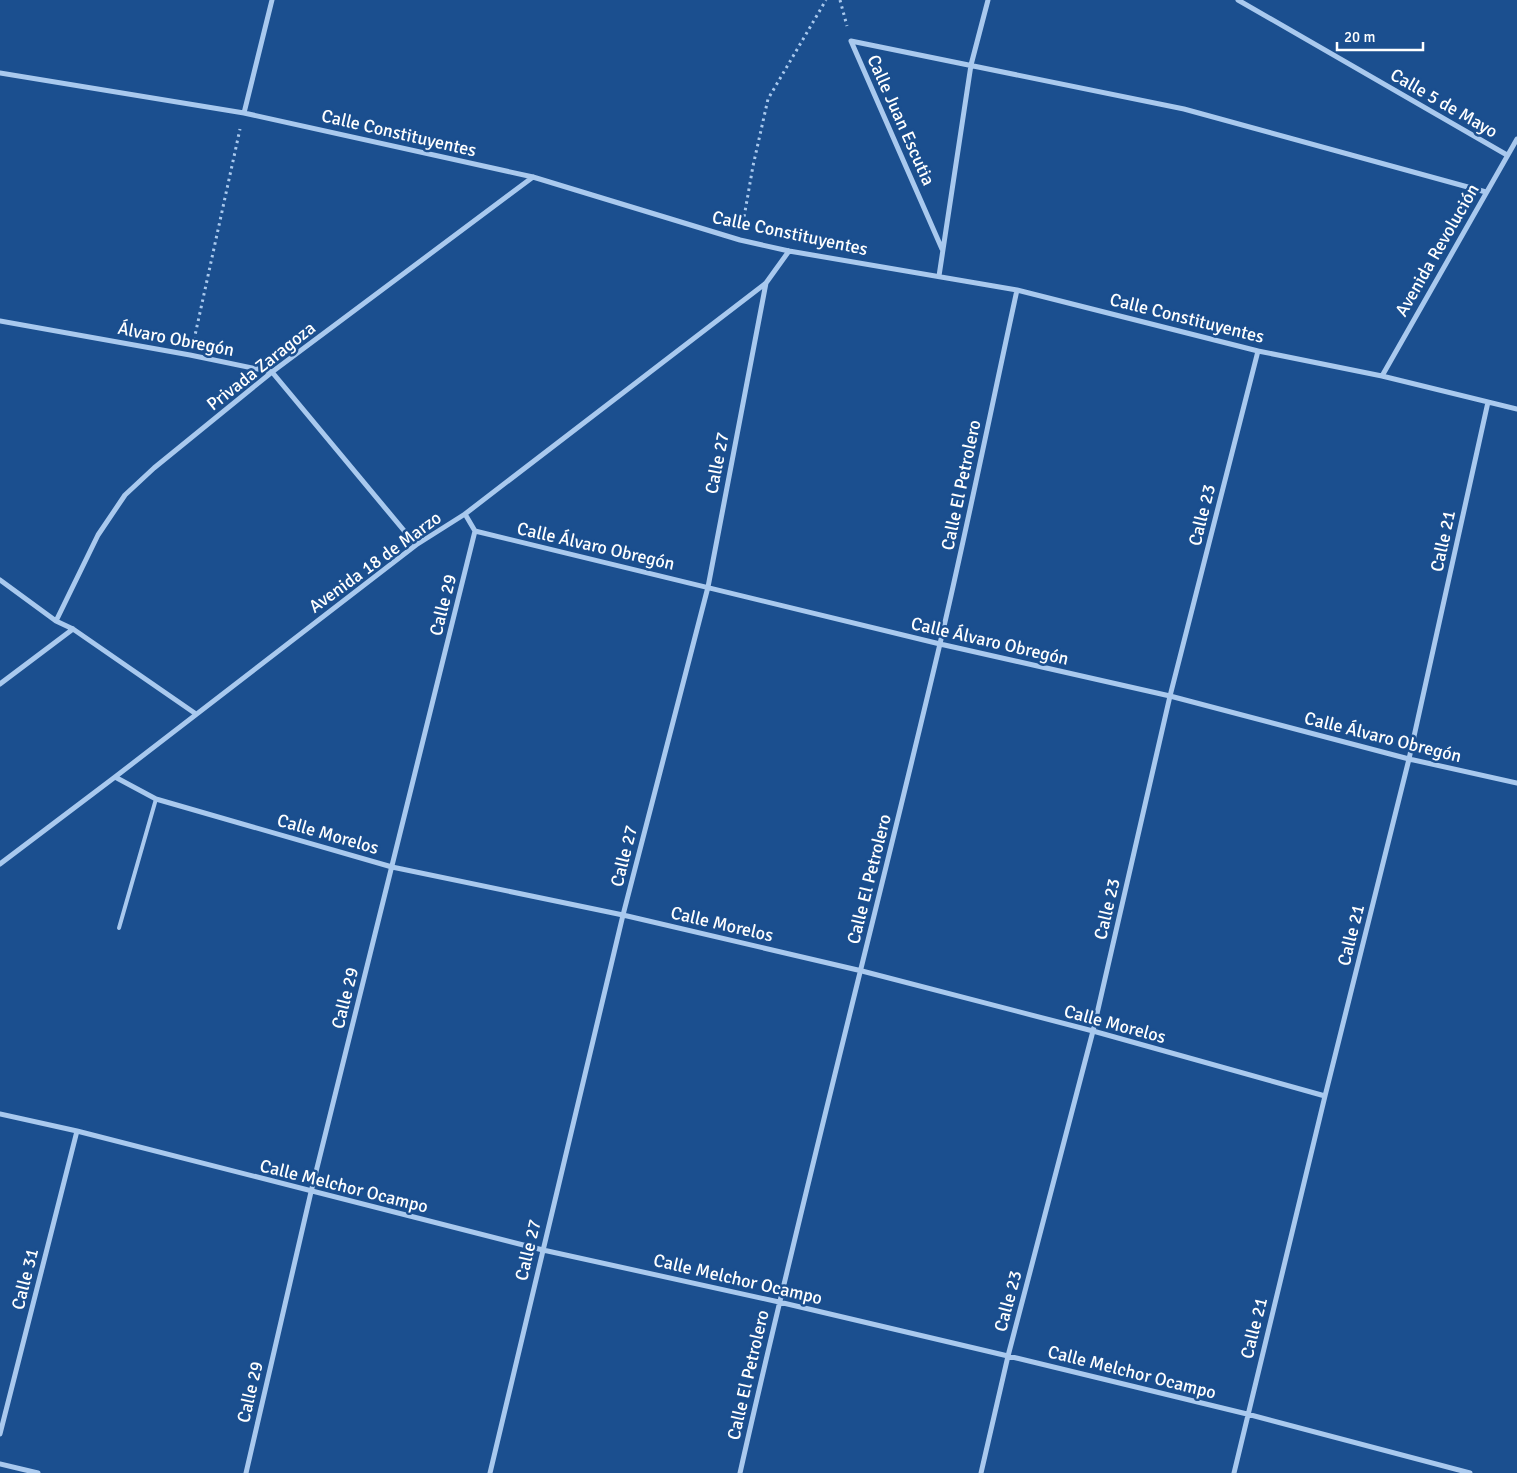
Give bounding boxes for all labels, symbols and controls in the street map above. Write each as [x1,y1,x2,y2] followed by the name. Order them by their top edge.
[1337,20,1423,52] scale bar
[1344,28,1375,46] text: 20 m
[862,51,940,189] street label: Calle Juan Escutia
[1386,63,1502,143] street label: Calle 5 de Mayo
[319,104,479,162] street label: Calle Constituyentes
[1390,180,1484,320] street label: Avenida Revolución
[710,206,870,260] street label: Calle Constituyentes
[1108,288,1267,348] street label: Calle Constituyentes
[116,317,236,361] street label: Álvaro Obregón
[202,317,320,415] street label: Privada Zaragoza
[936,418,986,552] street label: Calle El Petrolero
[700,430,734,496] street label: Calle 27
[1184,482,1220,548] street label: Calle 23
[304,507,446,617] street label: Avenida 18 de Marzo
[1426,508,1460,574] street label: Calle 21
[515,517,677,575] street label: Calle Álvaro Obregón
[425,572,461,638] street label: Calle 29
[909,612,1071,670] street label: Calle Álvaro Obregón
[1302,707,1464,767] street label: Calle Álvaro Obregón
[275,809,381,859] street label: Calle Morelos
[842,812,896,946] street label: Calle El Petrolero
[606,823,642,889] street label: Calle 27
[1089,876,1125,942] street label: Calle 23
[669,902,776,947] street label: Calle Morelos
[1333,902,1369,968] street label: Calle 21
[327,965,363,1031] street label: Calle 29
[1062,1000,1168,1048] street label: Calle Morelos
[258,1154,430,1218] street label: Calle Melchor Ocampo
[510,1217,546,1283] street label: Calle 27
[7,1246,43,1312] street label: Calle 31
[651,1249,825,1309] street label: Calle Melchor Ocampo
[989,1268,1027,1334] street label: Calle 23
[1236,1295,1272,1361] street label: Calle 21
[722,1308,774,1442] street label: Calle El Petrolero
[1046,1340,1218,1404] street label: Calle Melchor Ocampo
[232,1359,268,1425] street label: Calle 29

